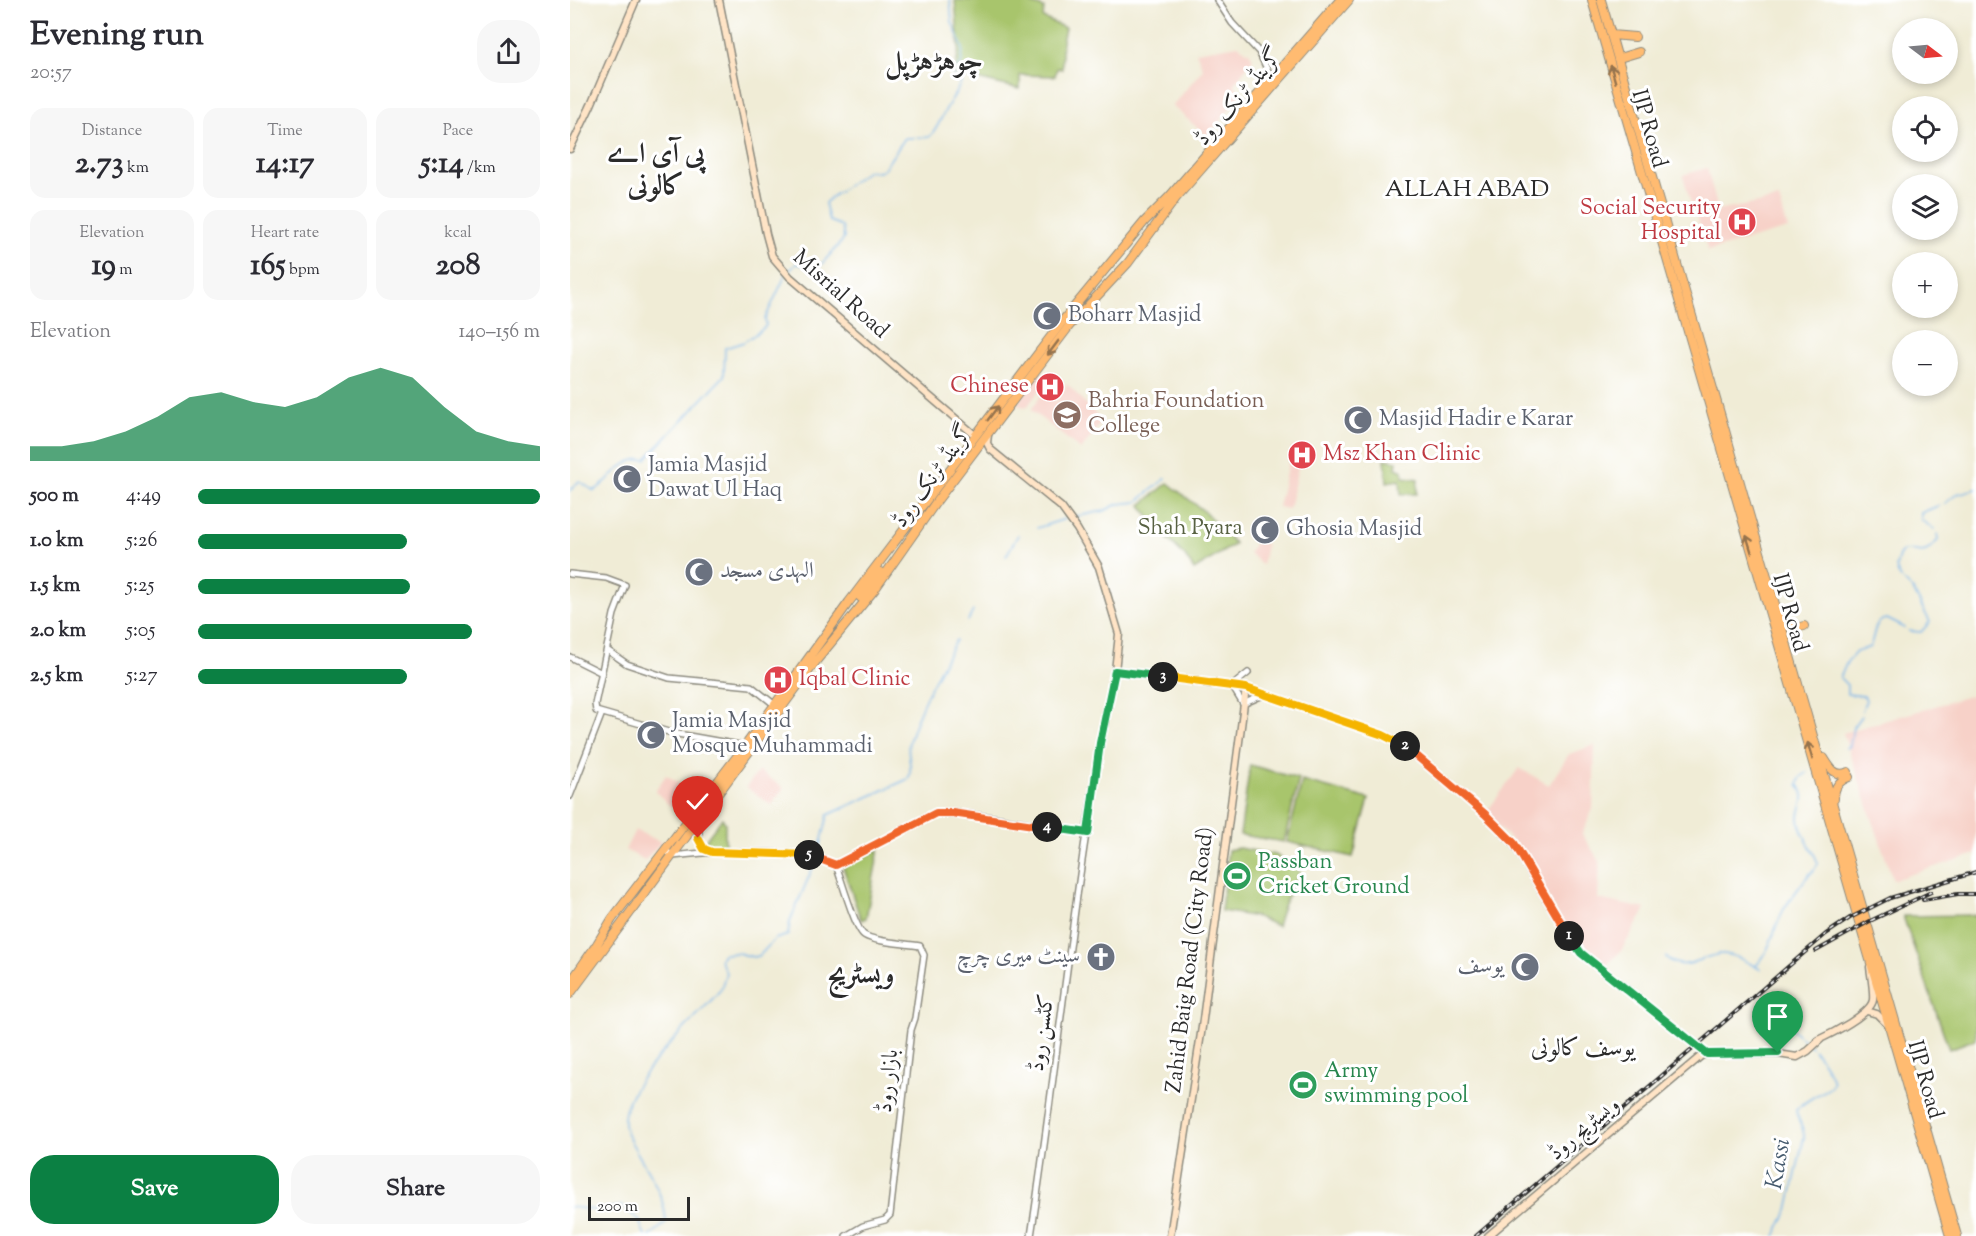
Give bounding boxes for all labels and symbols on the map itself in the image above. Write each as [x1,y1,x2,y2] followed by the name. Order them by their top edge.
[1892,18,1958,84] north arrow
[1188,41,1292,154] street label: گرینڈ ٹرنک روڈ
[885,43,983,83] district label: چوہڑہڑپل
[1607,65,1618,84] one-way arrow
[1622,86,1674,172] street label: IJP Road
[607,135,707,207] district label: پی آی اے کالونی
[1385,173,1549,207] district label: ALLAH ABAD
[1580,193,1721,250] place label: Social Security Hospital
[1726,206,1758,238] hospital icon: Social Security Hospital
[785,243,895,347] street label: Misrial Road
[1031,300,1063,332] mosque icon: Boharr Masjid
[1068,300,1201,332] place label: Boharr Masjid
[1046,339,1059,355] one-way arrow
[950,371,1029,403] place label: Chinese
[1034,371,1066,403] hospital icon: Chinese
[1088,386,1264,443] place label: Bahria Foundation College
[1051,399,1083,431] school or university icon: Bahria Foundation College
[1342,404,1374,436] mosque icon: Masjid Hadir e Karar
[1379,404,1573,436] place label: Masjid Hadir e Karar
[986,406,999,422] one-way arrow
[885,418,982,535] street label: گرینڈ ٹرنک روڈ
[1286,439,1318,471] hospital icon: Msz Khan Clinic
[1323,439,1481,471] place label: Msz Khan Clinic
[647,450,783,507] place label: Jamia Masjid Dawat Ul Haq
[611,463,643,495] mosque icon: Jamia Masjid Dawat Ul Haq
[1137,513,1243,545] park label: Shah Pyara
[1249,514,1281,546] mosque icon: Ghosia Masjid
[1286,514,1422,546] place label: Ghosia Masjid
[1743,535,1754,554] one-way arrow
[683,556,715,588] mosque icon: الہدی مسجد
[720,556,814,588] place label: الہدی مسجد
[1763,570,1815,656] street label: IJP Road
[1148,662,1178,692] pin: 3
[762,664,794,696] hospital icon: Iqbal Clinic
[799,664,911,696] place label: Iqbal Clinic
[671,706,873,763] place label: Jamia Masjid Mosque Muhammadi
[635,719,667,751] mosque icon: Jamia Masjid Mosque Muhammadi
[1390,731,1420,761] pin: 2
[1804,742,1815,761] one-way arrow
[672,776,723,838] pin
[1032,812,1062,842] pin: 4
[1159,825,1223,1095] street label: Zahid Baig Road (City Road)
[794,840,824,870] pin: 5
[1258,847,1410,904] place label: Passban Cricket Ground
[1221,860,1253,892] sports icon: Passban Cricket Ground
[1554,921,1584,951] pin: 1
[957,941,1080,974] place label: سینٹ میری چرچ
[1085,941,1117,973] church icon: سینٹ میری چرچ
[1458,951,1506,983] place label: یوسف
[1509,951,1541,983] mosque icon: یوسف
[828,956,894,998] district label: ویسٹریج
[1752,991,1803,1053] pin
[1022,992,1064,1074] street label: کٹسن روڈ
[1531,1032,1637,1066] district label: یوسف کالونی
[1898,1037,1950,1123] street label: IJP Road
[870,1048,908,1114] street label: بازار روڈ
[1324,1056,1469,1113] place label: Army swimming pool
[1287,1069,1319,1101] sports icon: Army swimming pool
[1542,1091,1628,1170] street label: ویسٹریج روڈ
[1758,1136,1800,1192] water label: Kassi
[588,1194,690,1222] scale bar

